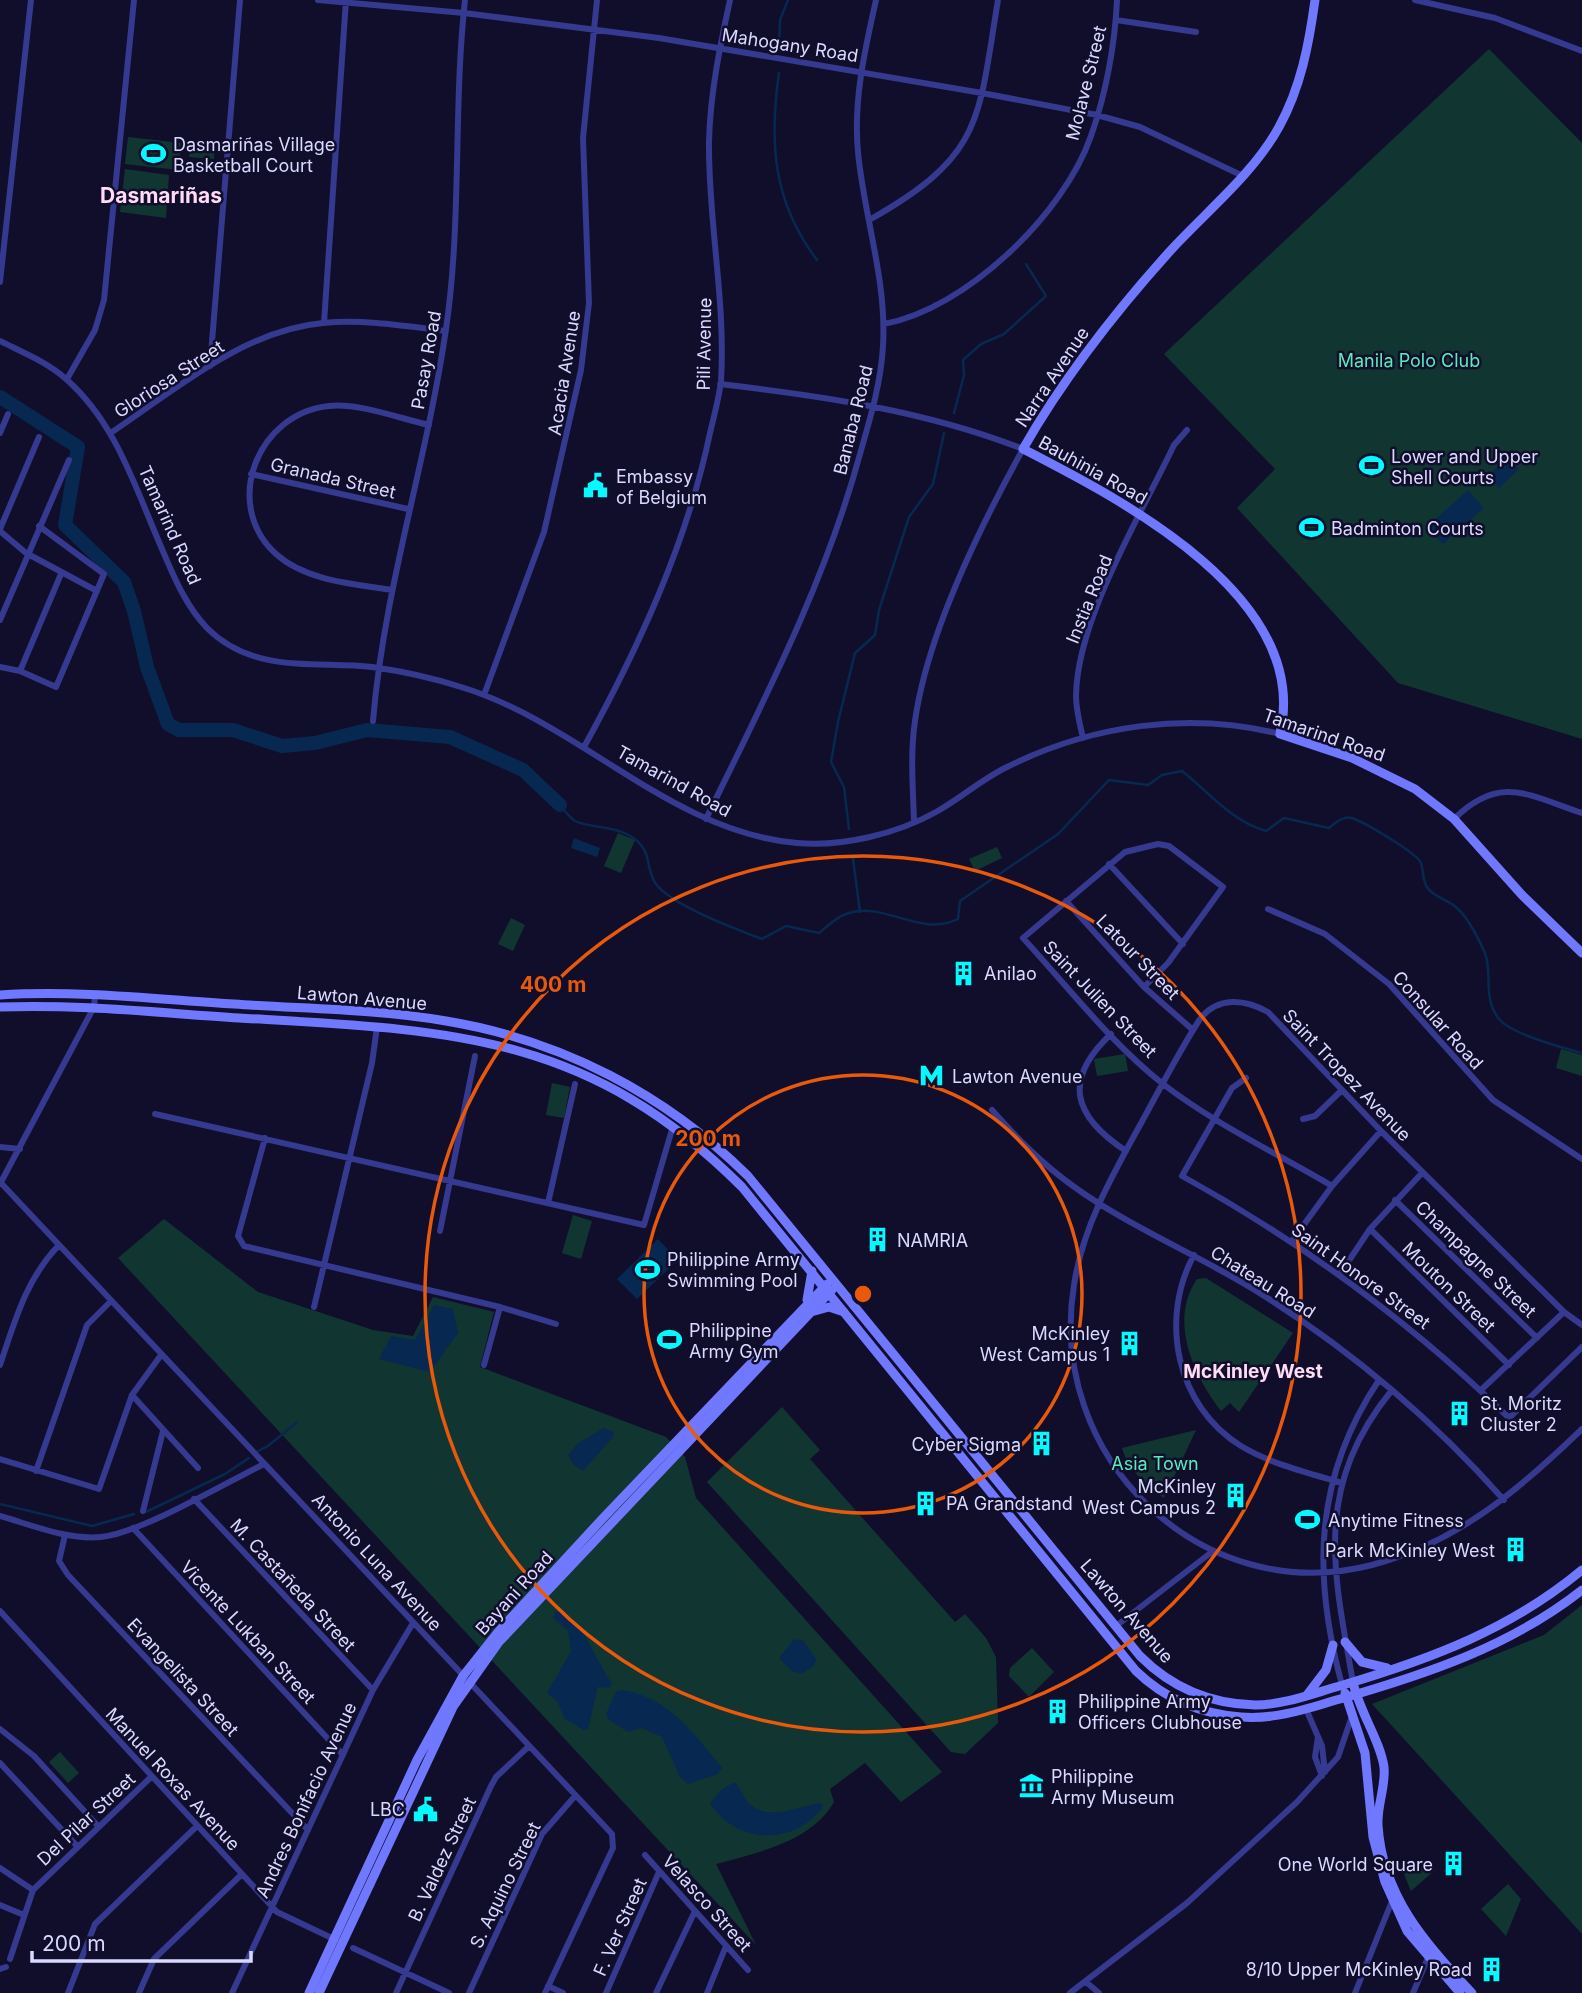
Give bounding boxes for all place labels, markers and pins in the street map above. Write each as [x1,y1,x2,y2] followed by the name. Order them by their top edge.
[173,134,335,176] place label: Dasmariñas Village Basketball Court
[139,140,167,168] sports icon: Dasmariñas Village Basketball Court
[1391,446,1538,488] place label: Lower and Upper Shell Courts
[1357,452,1385,480] sports icon: Lower and Upper Shell Courts
[616,466,707,508] place label: Embassy of Belgium
[582,472,610,500] public building icon: Embassy of Belgium
[1297,514,1325,542] sports icon: Badminton Courts
[1331,518,1484,539] place label: Badminton Courts
[950,959,978,987] building icon: Anilao
[984,963,1037,984] place label: Anilao
[918,1062,946,1090] metro station icon: Lawton Avenue
[952,1066,1082,1087] place label: Lawton Avenue
[863,1226,891,1254] building icon: NAMRIA
[897,1230,968,1251] place label: NAMRIA
[667,1249,800,1291] place label: Philippine Army Swimming Pool
[633,1255,661,1283] sports icon: Philippine Army Swimming Pool
[851,1282,875,1306] centre of rings
[689,1320,778,1362] place label: Philippine Army Gym
[980,1323,1110,1365] place label: McKinley West Campus 1
[655,1326,683,1354] sports icon: Philippine Army Gym
[1116,1329,1144,1357] building icon: McKinley West Campus 1
[1480,1393,1562,1435] place label: St. Moritz Cluster 2
[1446,1399,1474,1427] building icon: St. Moritz Cluster 2
[1027,1430,1055,1458] building icon: Cyber Sigma
[911,1434,1021,1455] place label: Cyber Sigma
[1082,1476,1216,1518] place label: McKinley West Campus 2
[1222,1482,1250,1510] building icon: McKinley West Campus 2
[912,1489,940,1517] building icon: PA Grandstand
[946,1493,1073,1514] place label: PA Grandstand
[1294,1506,1322,1534] sports icon: Anytime Fitness
[1328,1510,1464,1531] place label: Anytime Fitness
[1501,1536,1529,1564] building icon: Park McKinley West
[1325,1540,1495,1561] place label: Park McKinley West
[1078,1691,1242,1733] place label: Philippine Army Officers Clubhouse
[1044,1697,1072,1725] building icon: Philippine Army Officers Clubhouse
[1051,1766,1174,1808] place label: Philippine Army Museum
[1017,1772,1045,1800] museum icon: Philippine Army Museum
[411,1795,439,1823] public building icon: LBC
[370,1799,405,1820] place label: LBC
[1439,1850,1467,1878] building icon: One World Square
[1278,1854,1433,1875] place label: One World Square
[1478,1955,1506,1983] building icon: 8/10 Upper McKinley Road
[1246,1959,1472,1980] place label: 8/10 Upper McKinley Road

